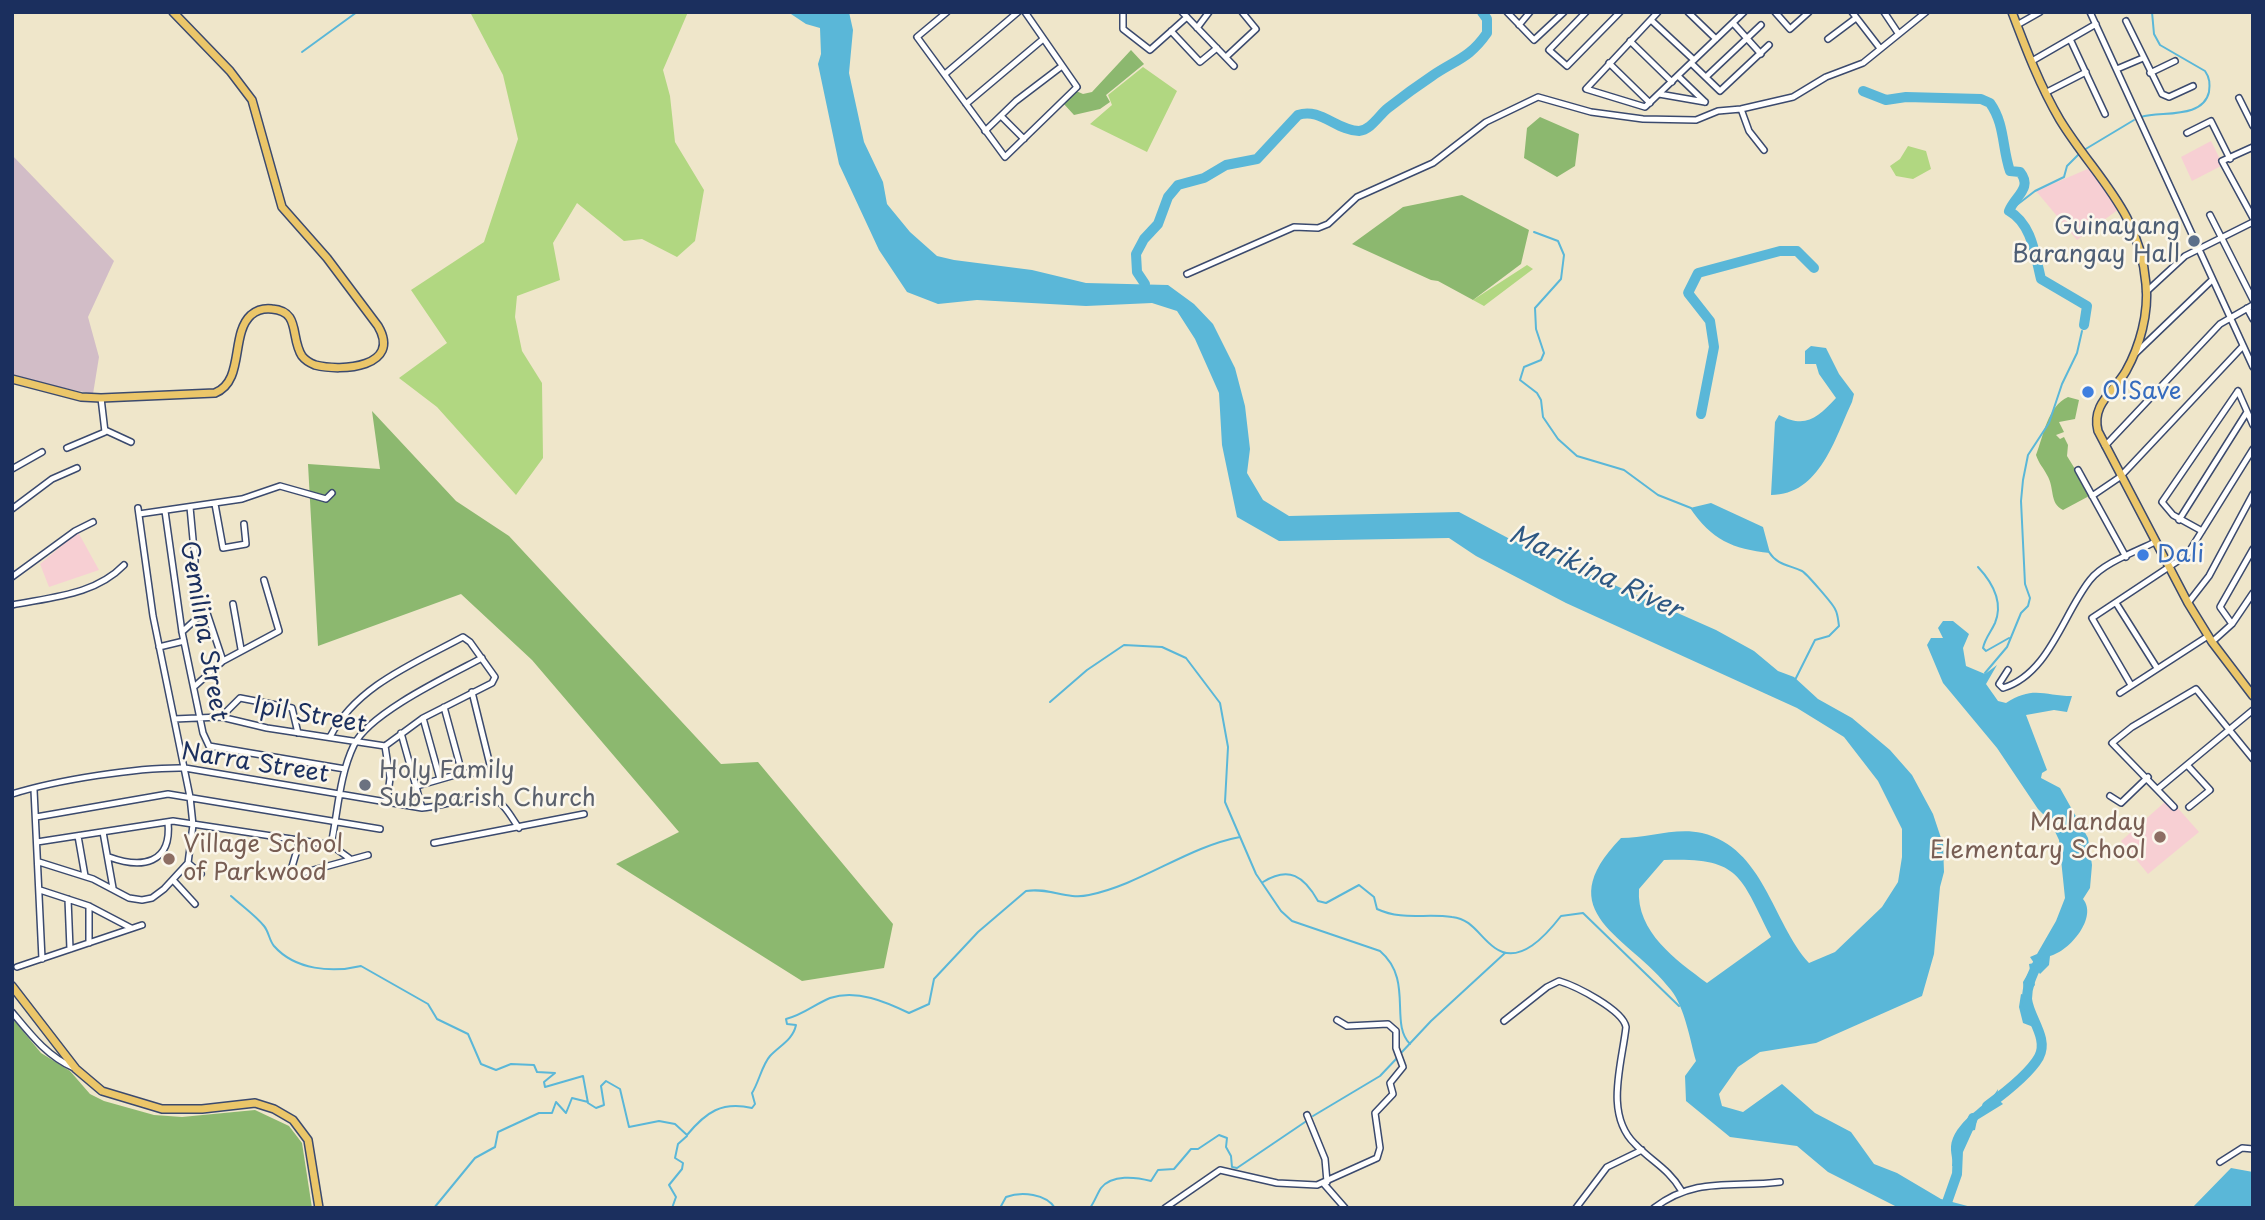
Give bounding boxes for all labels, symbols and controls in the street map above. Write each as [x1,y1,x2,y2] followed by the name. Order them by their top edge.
[2012,213,2180,269] place label: Guinayang Barangay Hall
[2186,233,2202,249] marker: Guinayang Barangay Hall
[2102,378,2181,406] place label: O!Save
[2080,384,2096,400] marker: O!Save
[1504,519,1686,627] water label: Marikina River
[173,539,233,723] street label: Gemilina Street
[2157,541,2204,569] place label: Dali
[2135,547,2151,563] marker: Dali
[251,692,369,740] street label: Ipil Street
[179,738,331,790] street label: Narra Street
[379,757,596,813] place label: Holy Family Sub-parish Church
[357,777,373,793] marker: Holy Family Sub-parish Church
[1930,809,2146,865] place label: Malanday Elementary School
[2152,829,2168,845] marker: Malanday Elementary School
[183,831,343,887] place label: Village School of Parkwood
[161,851,177,867] marker: Village School of Parkwood

